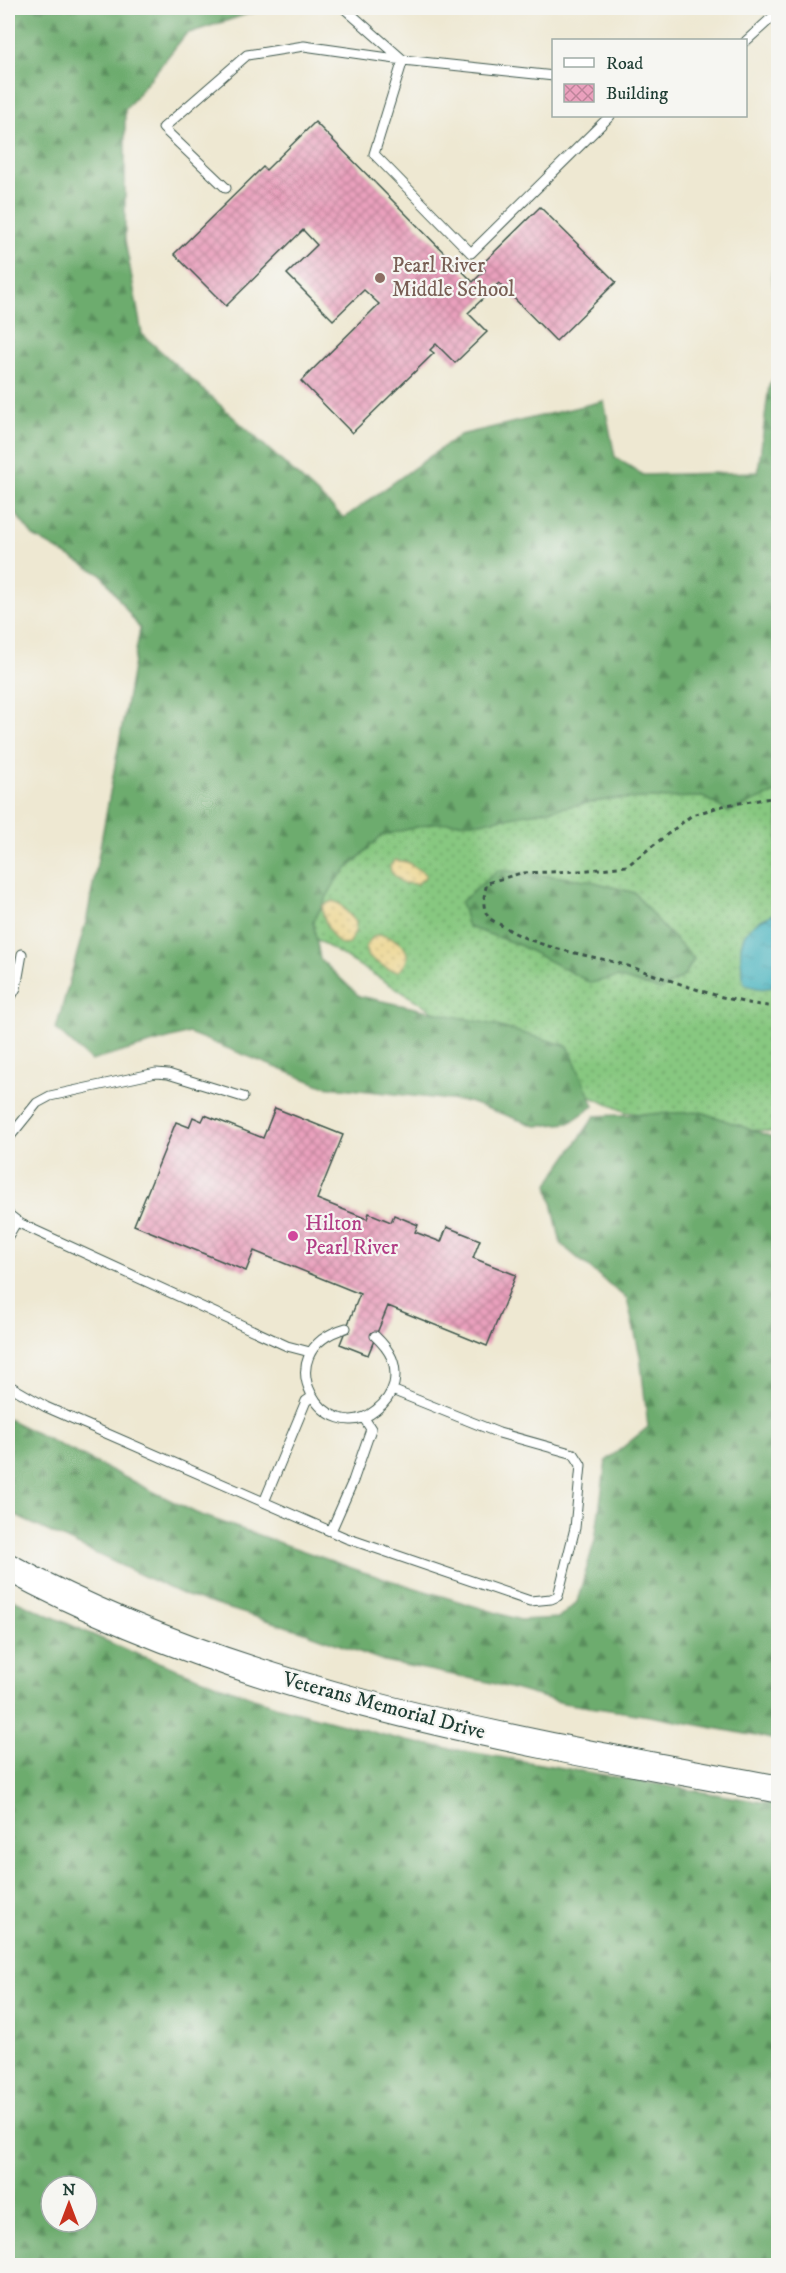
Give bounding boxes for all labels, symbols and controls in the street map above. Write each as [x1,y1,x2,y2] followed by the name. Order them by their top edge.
[552,39,747,117] legend
[606,53,643,75] text: Road
[606,83,668,105] text: Building
[392,253,515,303] place label: Pearl River Middle School
[373,271,387,285] marker: Pearl River Middle School
[305,1211,398,1261] place label: Hilton Pearl River
[286,1229,300,1243] marker: Hilton Pearl River
[279,1666,488,1746] street label: Veterans Memorial Drive
[39,2174,99,2234] north arrow
[62,2180,76,2200] text: N

